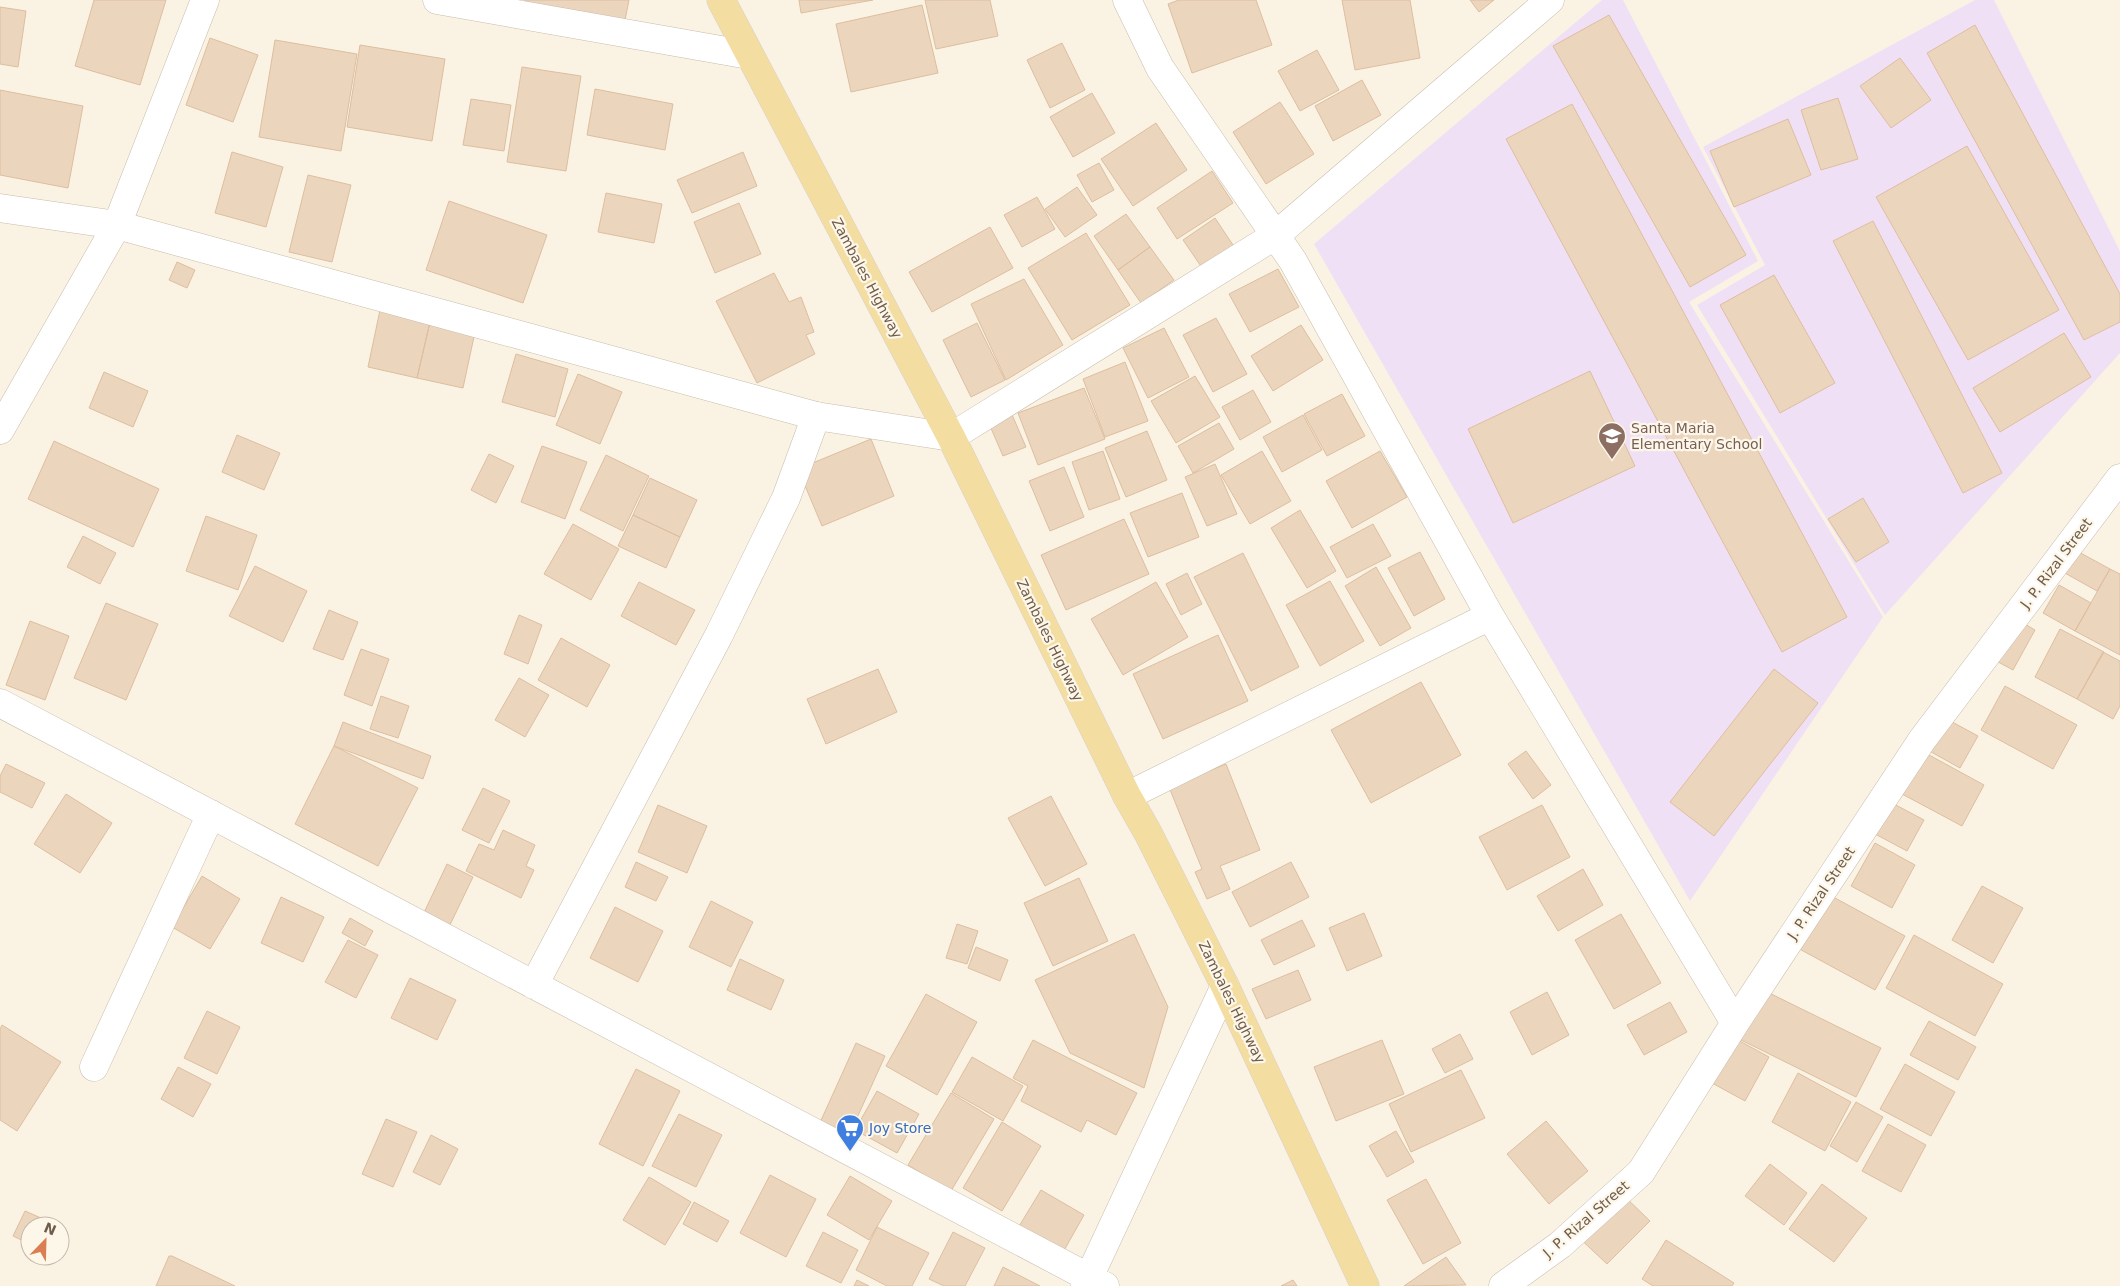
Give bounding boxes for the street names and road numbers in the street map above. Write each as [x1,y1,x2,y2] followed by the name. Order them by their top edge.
[828,215,906,341] street label: Zambales Highway
[2016,514,2095,612] street label: J. P. Rizal Street
[1013,576,1087,704] street label: Zambales Highway
[1783,843,1858,943] street label: J. P. Rizal Street
[1195,938,1269,1066] street label: Zambales Highway
[1539,1177,1633,1261] street label: J. P. Rizal Street

